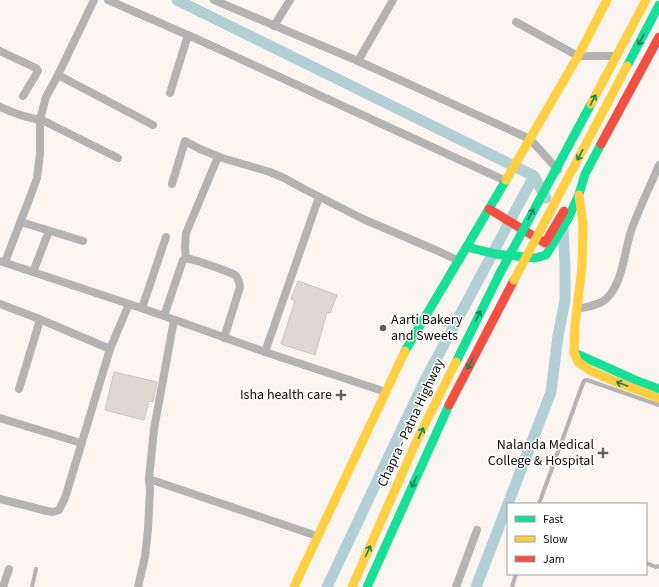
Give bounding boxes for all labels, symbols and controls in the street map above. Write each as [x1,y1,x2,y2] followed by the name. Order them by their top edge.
[637,33,644,45] one-way arrow
[589,94,597,106] one-way arrow
[576,148,583,160] one-way arrow
[528,209,536,221] one-way arrow
[391,310,463,346] place label: Aarti Bakery and Sweets
[475,310,483,322] one-way arrow
[378,323,388,333] marker: Aarti Bakery and Sweets
[373,355,450,490] street label: Chapra - Patna Highway
[466,358,473,370] one-way arrow
[617,380,629,388] one-way arrow
[240,385,332,405] place label: Isha health care
[335,389,347,401] marker: Isha health care
[418,427,425,439] one-way arrow
[488,435,594,471] place label: Nalanda Medical College & Hospital
[597,447,609,459] marker: Nalanda Medical College & Hospital
[410,475,417,487] one-way arrow
[507,503,647,575] legend
[543,511,563,528] text: Fast
[543,531,568,548] text: Slow
[365,546,372,558] one-way arrow
[543,551,565,568] text: Jam

